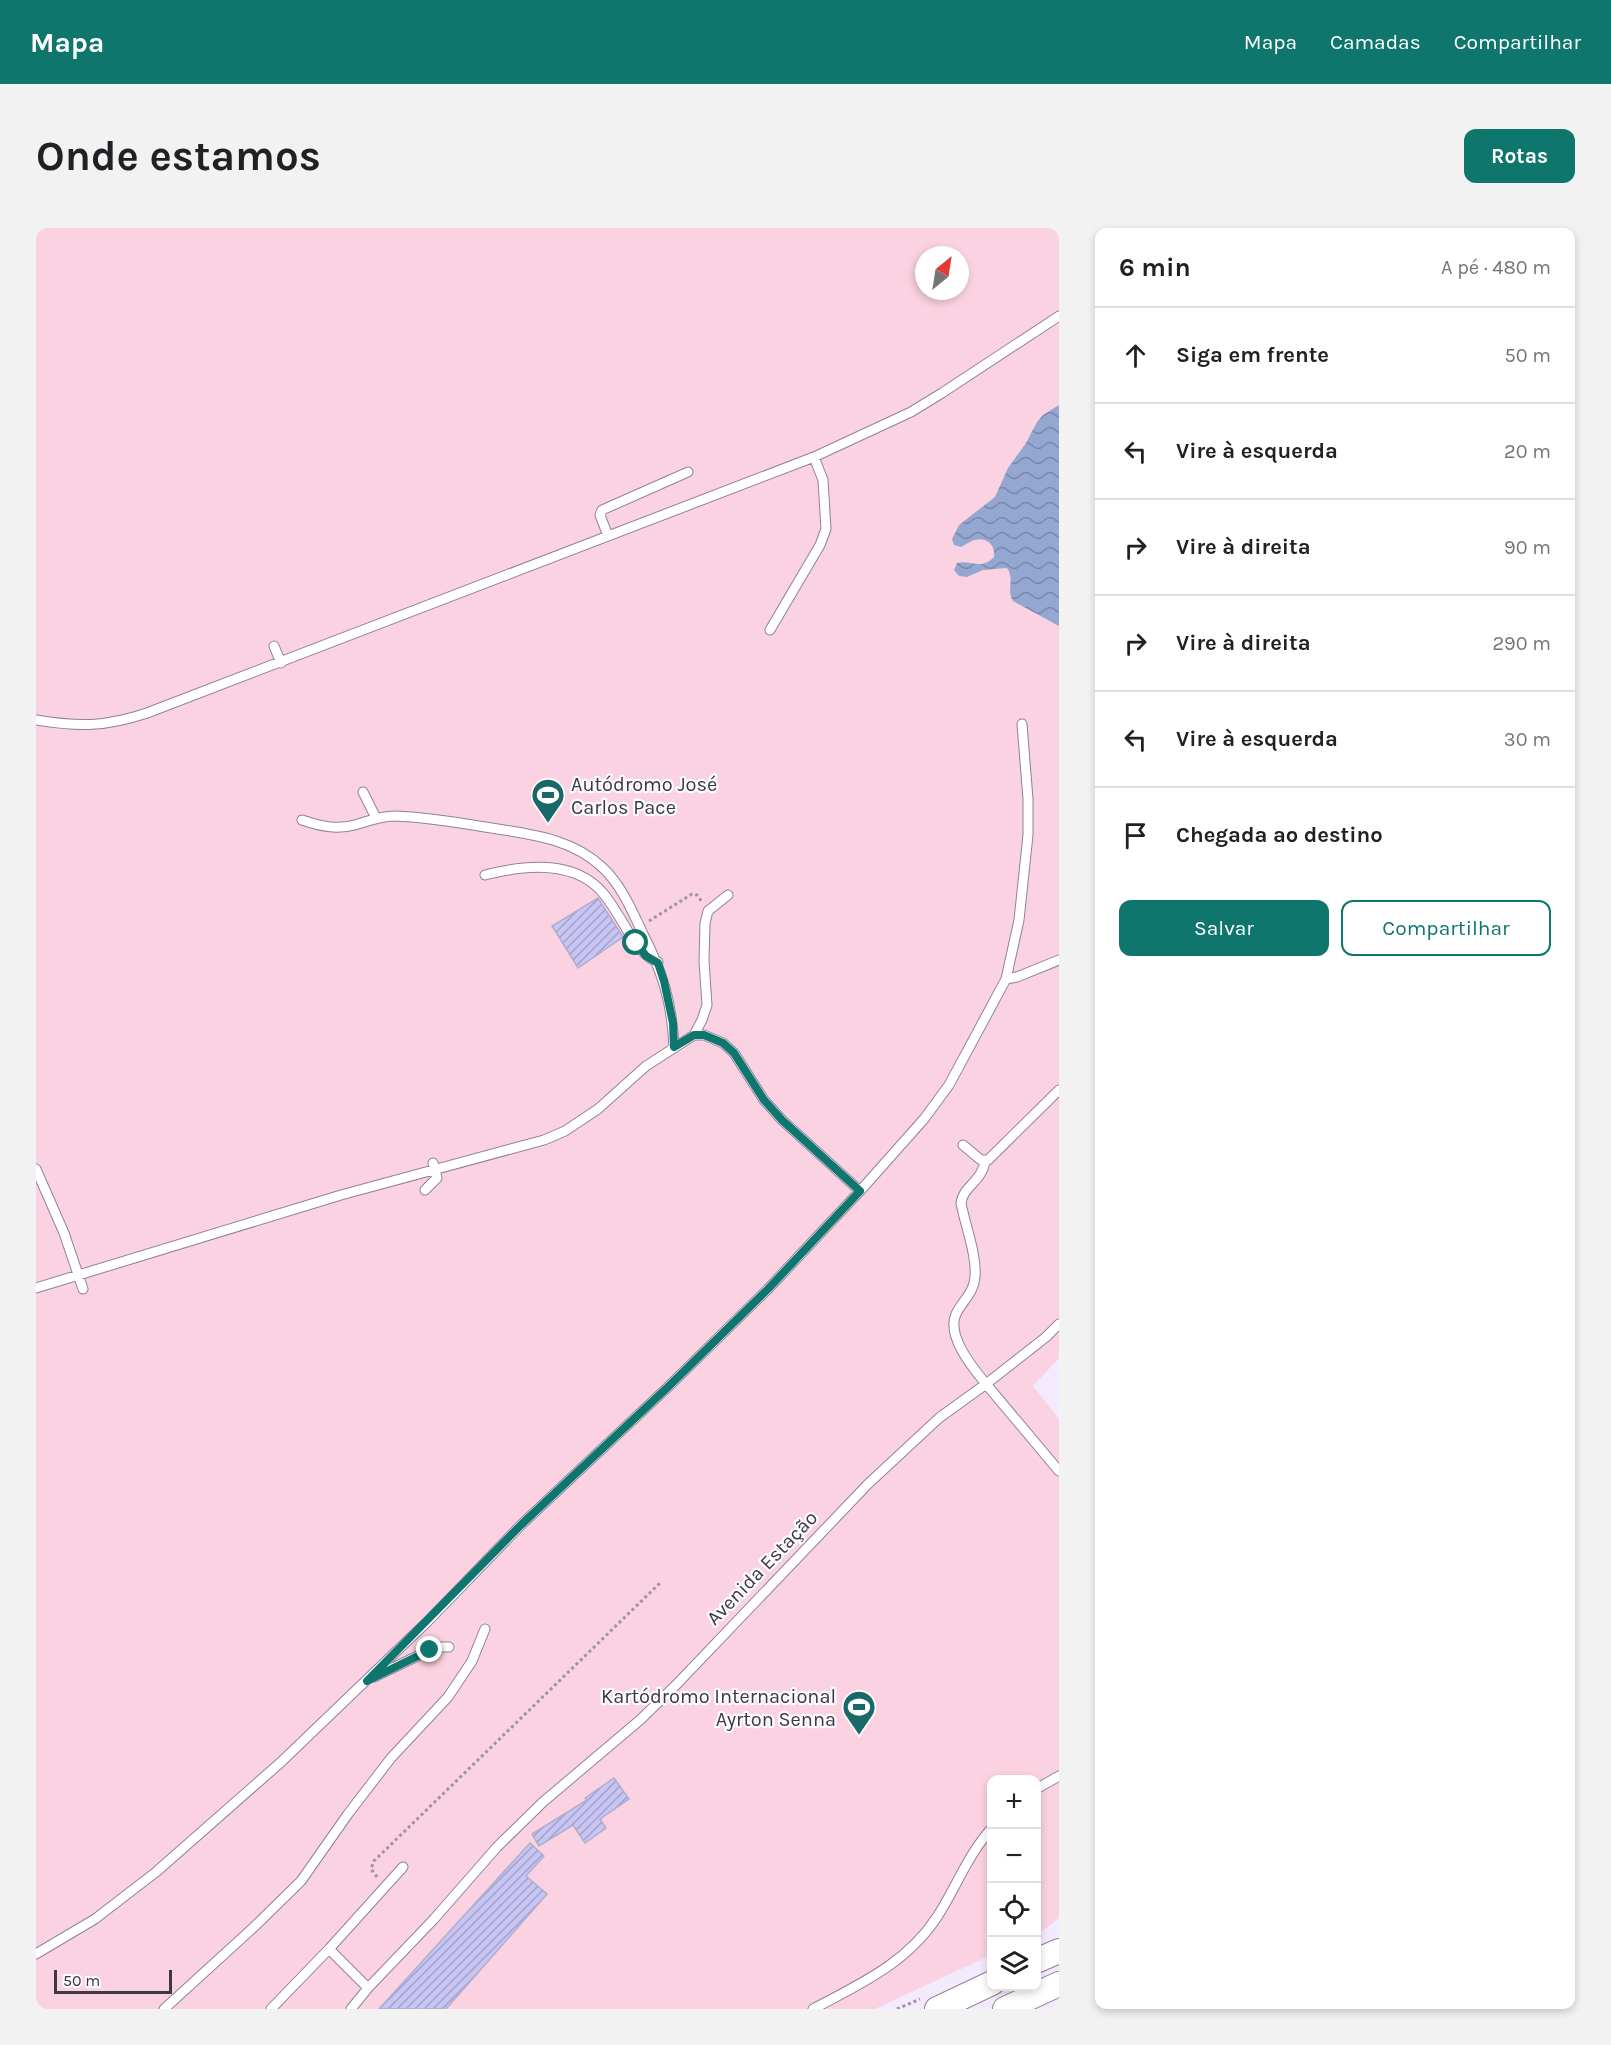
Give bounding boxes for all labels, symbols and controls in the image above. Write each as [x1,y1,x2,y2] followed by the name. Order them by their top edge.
[30,26,104,59] text: Mapa
[1244,30,1297,54] text: Mapa
[1330,30,1421,54] text: Camadas
[1454,30,1581,54] text: Compartilhar
[1464,129,1575,183] button: Rotas
[36,131,321,181] text: Onde estamos
[915,246,969,300] north arrow
[1119,252,1191,283] text: 6 min
[1441,256,1551,279] text: A pé · 480 m
[1119,339,1152,372] icon: ahead
[1176,342,1329,368] text: Siga em frente
[1504,344,1551,367] text: 50 m
[1119,435,1152,468] icon: left
[1176,438,1338,464] text: Vire à esquerda
[1504,440,1551,463] text: 20 m
[1119,531,1152,564] icon: right
[1176,534,1311,560] text: Vire à direita
[1504,536,1551,559] text: 90 m
[1119,627,1152,660] icon: right
[1176,630,1311,656] text: Vire à direita
[1492,632,1551,655] text: 290 m
[1119,723,1152,756] icon: left
[1176,726,1338,752] text: Vire à esquerda
[1504,728,1551,751] text: 30 m
[571,773,717,819] place label: Autódromo José Carlos Pace
[530,777,566,824] sports icon: Autódromo José Carlos Pace
[1119,819,1152,852] icon: arrive
[1176,822,1383,848] text: Chegada ao destino
[1119,900,1329,956] button: Salvar
[1341,900,1551,956] button: Compartilhar
[622,929,648,955] route start
[702,1506,822,1630] street label: Avenida Estação
[416,1636,442,1662] route end
[601,1685,836,1731] place label: Kartódromo Internacional Ayrton Senna
[841,1689,877,1736] sports icon: Kartódromo Internacional Ayrton Senna
[987,1775,1041,1991] map controls
[987,1775,1041,1829] button: +
[987,1829,1041,1883] button: −
[987,1883,1041,1937] button: locate
[987,1937,1041,1991] button: layers
[54,1967,172,1994] scale bar
[63,1971,100,1990] text: 50 m

